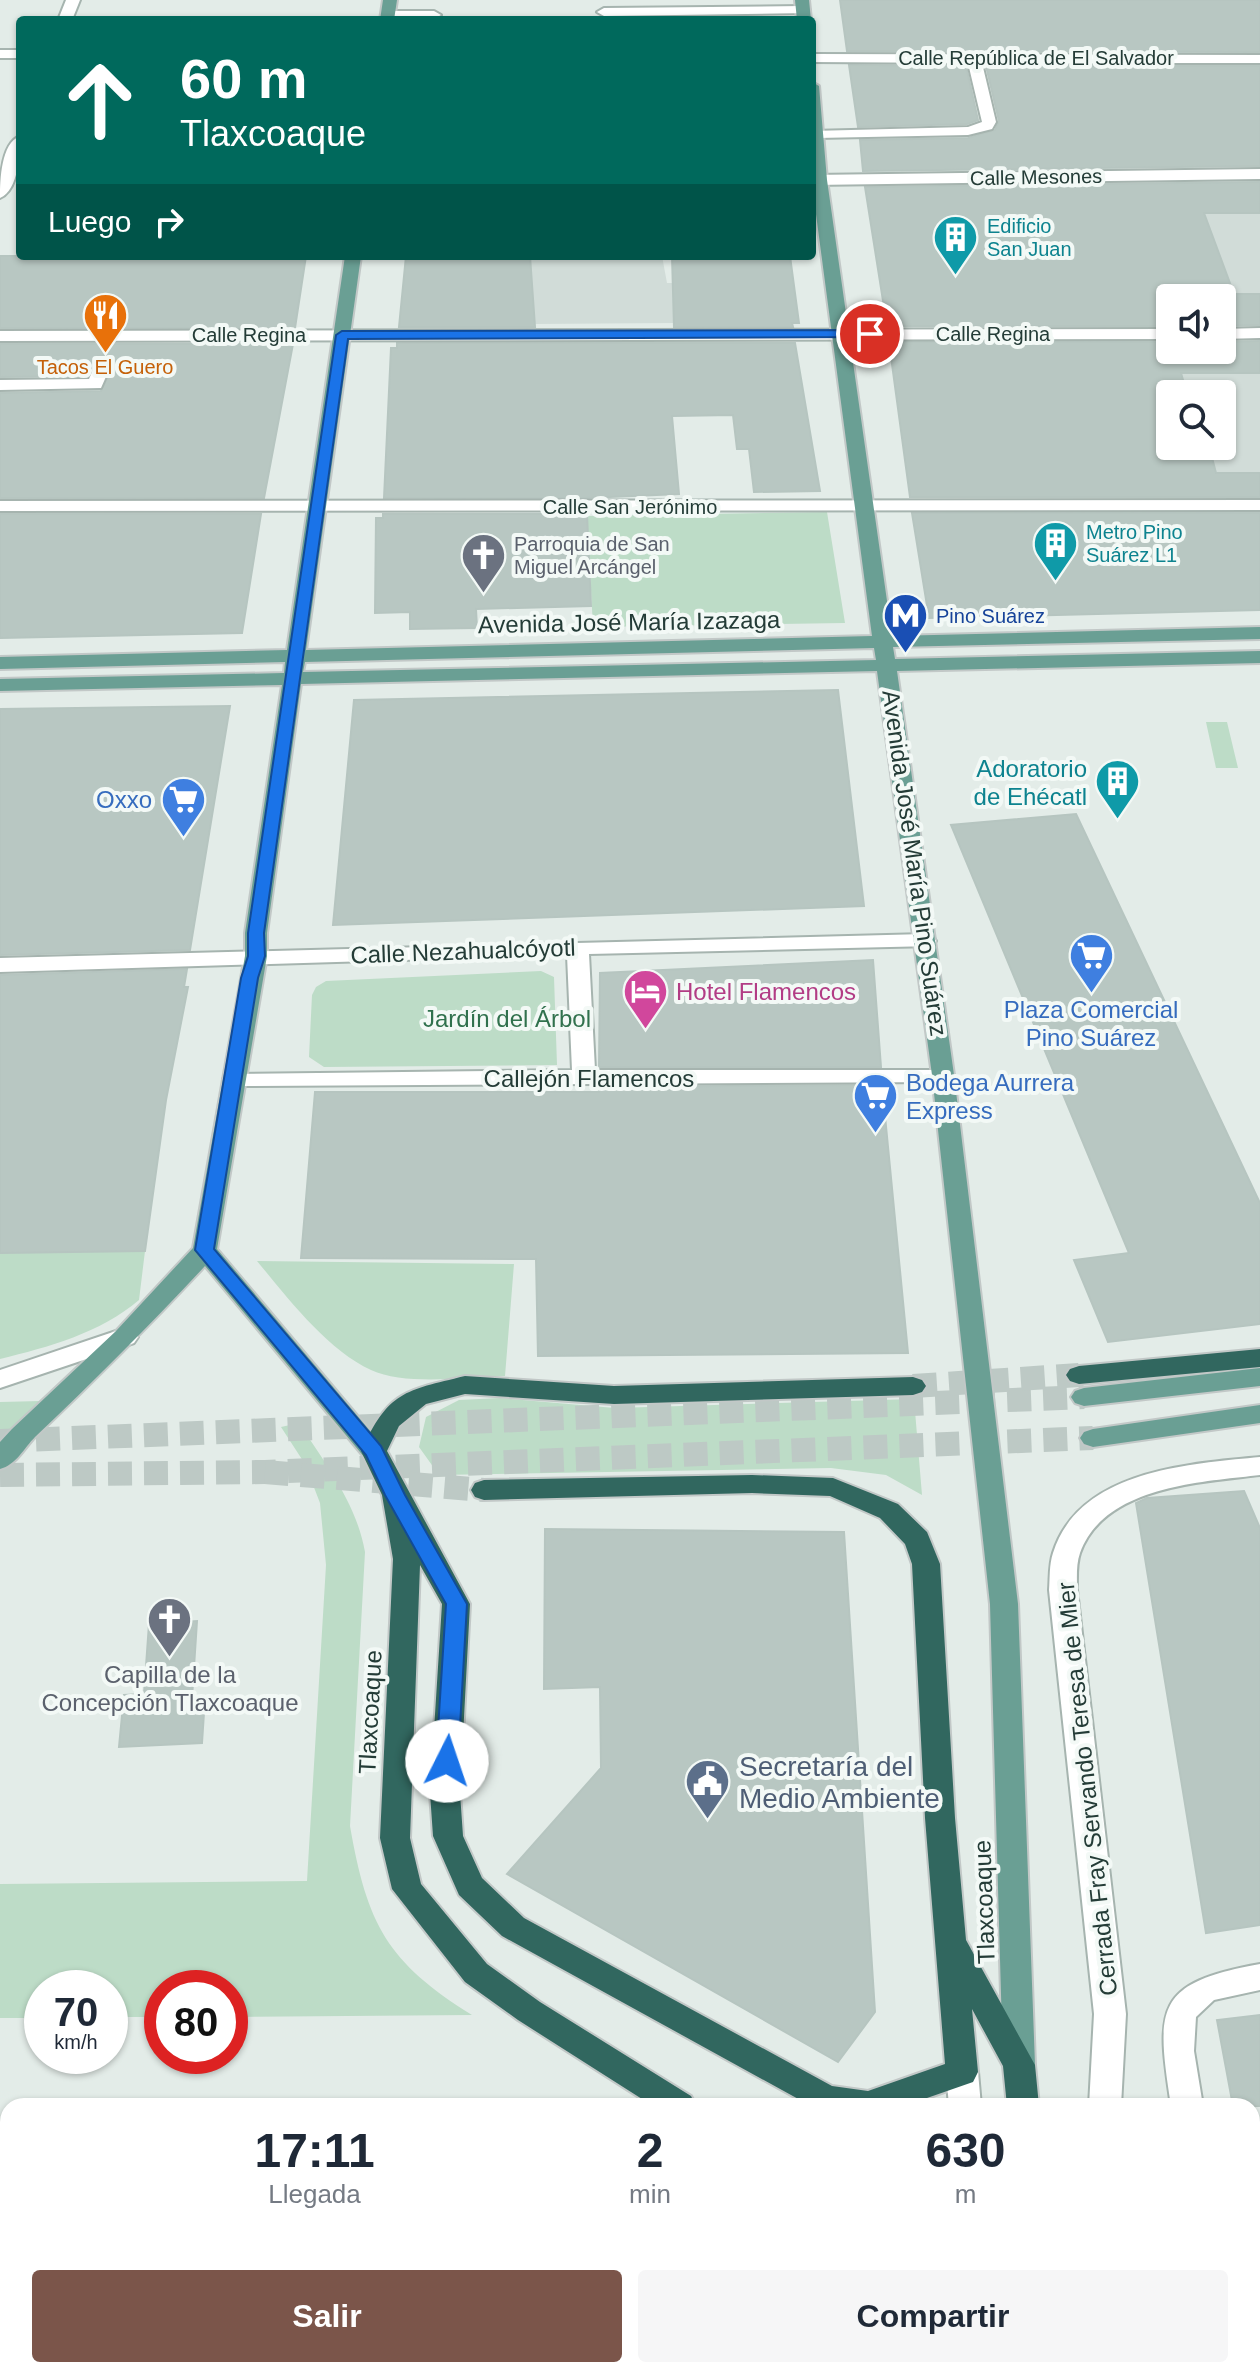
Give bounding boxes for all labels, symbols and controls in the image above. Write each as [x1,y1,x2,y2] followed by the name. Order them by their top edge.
[180,47,308,110] text: 60 m
[898,47,1174,69] street label: Calle República de El Salvador
[48,48,152,152] icon: ahead
[180,113,366,154] text: Tlaxcoaque
[970,165,1102,189] street label: Calle Mesones
[147,200,191,244] icon: right
[48,205,131,238] text: Luego
[932,213,980,276] building icon: Edificio San Juan
[987,215,1072,260] place label: Edificio San Juan
[1156,284,1236,460] map controls
[1156,284,1236,364] button: sound
[81,291,129,354] restaurant icon: Tacos El Guero
[836,300,904,368] pin
[848,312,892,356] icon: arrive
[936,323,1051,345] street label: Calle Regina
[192,324,307,346] street label: Calle Regina
[37,356,173,378] place label: Tacos El Guero
[1156,380,1236,460] button: search
[543,496,717,518] street label: Calle San Jerónimo
[1031,519,1079,582] building icon: Metro Pino Suárez L1
[1086,521,1183,566] place label: Metro Pino Suárez L1
[459,531,507,594] church icon: Parroquia de San Miguel Arcángel
[514,533,670,578] place label: Parroquia de San Miguel Arcángel
[881,592,929,655] metro station icon: Pino Suárez
[936,605,1045,627] place label: Pino Suárez
[478,606,781,638] street label: Avenida José María Izazaga
[877,688,953,1038] street label: Avenida José María Pino Suárez
[974,755,1087,810] place label: Adoratorio de Ehécatl
[1094,758,1142,821] building icon: Adoratorio de Ehécatl
[159,775,207,838] supermarket icon: Oxxo
[96,786,152,813] place label: Oxxo
[1067,931,1115,994] supermarket icon: Plaza Comercial Pino Suárez
[350,934,576,968] street label: Calle Nezahualcóyotl
[621,967,669,1030] hotel icon: Hotel Flamencos
[676,978,856,1005] place label: Hotel Flamencos
[1004,996,1178,1051] place label: Plaza Comercial Pino Suárez
[423,1005,591,1032] park label: Jardín del Árbol
[484,1065,694,1092] street label: Callejón Flamencos
[906,1069,1075,1124] place label: Bodega Aurrera Express
[851,1072,899,1135] supermarket icon: Bodega Aurrera Express
[1052,1581,1122,1997] street label: Cerrada Fray Servando Teresa de Mier
[146,1596,194,1659] church icon: Capilla de la Concepción Tlaxcoaque
[353,1649,387,1775] street label: Tlaxcoaque
[41,1661,299,1716] place label: Capilla de la Concepción Tlaxcoaque
[405,1719,489,1803] position arrow
[739,1751,940,1814] place label: Secretaría del Medio Ambiente
[684,1758,732,1821] public building icon: Secretaría del Medio Ambiente
[968,1840,1000,1964] street label: Tlaxcoaque
[144,1970,248,2074] speed limit sign: 80
[54,1990,98,2034] text: 70
[54,2031,98,2053] text: km/h
[254,2124,375,2177] text: 17:11
[637,2124,663,2177] text: 2
[925,2124,1006,2177] text: 630
[268,2179,361,2209] text: Llegada
[629,2179,671,2209] text: min
[955,2179,976,2209] text: m
[32,2270,622,2362] button: Salir
[638,2270,1228,2362] button: Compartir

